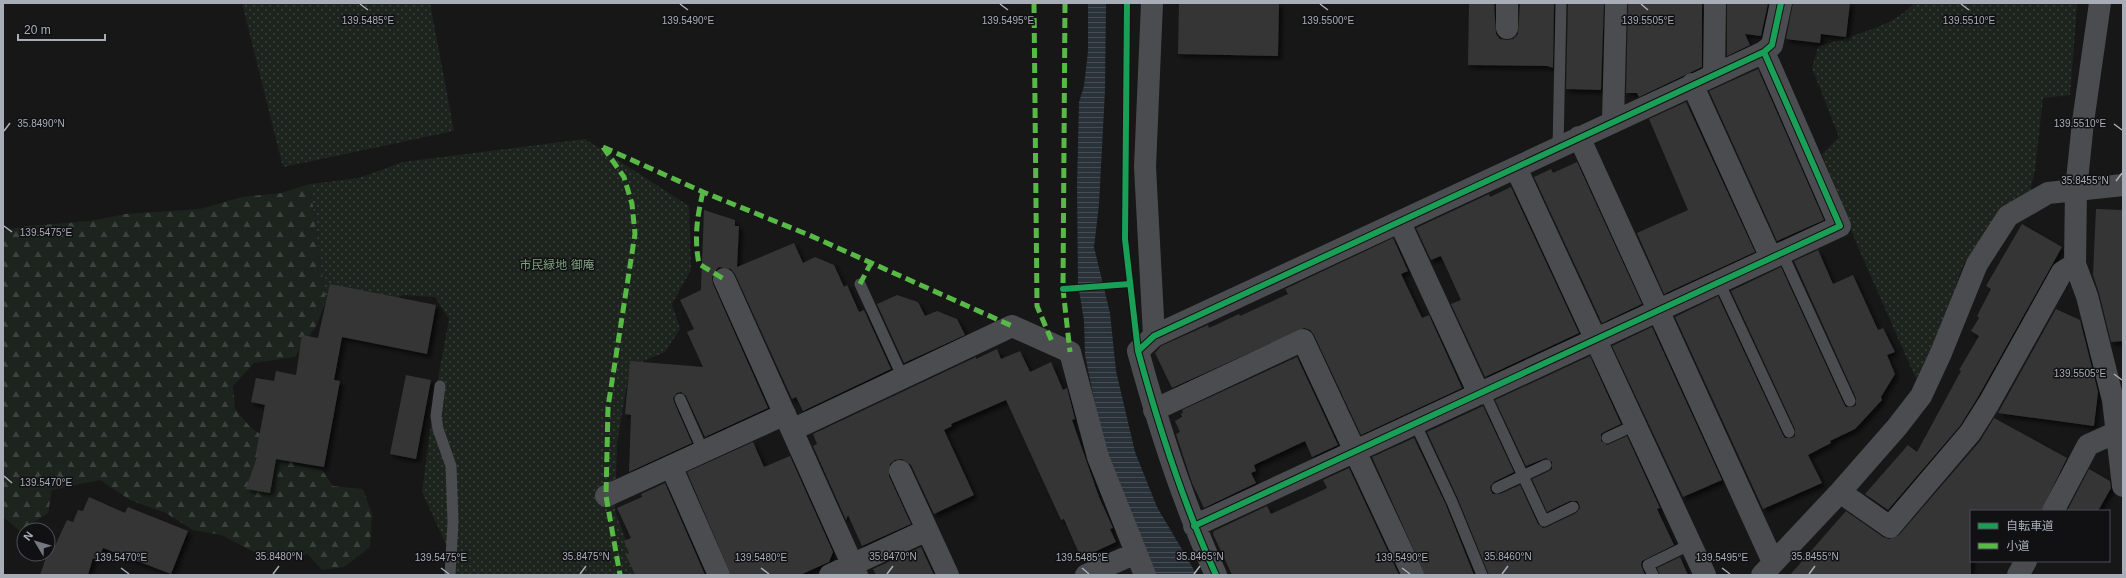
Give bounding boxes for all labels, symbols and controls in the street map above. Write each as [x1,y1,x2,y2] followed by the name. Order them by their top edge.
[342,15,395,26] text: 139.5485°E
[662,15,715,26] text: 139.5490°E
[982,15,1035,26] text: 139.5495°E
[1302,15,1355,26] text: 139.5500°E
[1622,15,1675,26] text: 139.5505°E
[1943,15,1996,26] text: 139.5510°E
[18,16,105,42] scale bar
[24,23,51,37] text: 20 m
[17,118,65,129] text: 35.8490°N
[2054,118,2107,129] text: 139.5510°E
[2061,175,2109,186] text: 35.8455°N
[20,227,73,238] text: 139.5475°E
[519,258,595,272] park label: 市民緑地 御庵
[2054,368,2107,379] text: 139.5505°E
[20,477,73,488] text: 139.5470°E
[1970,510,2110,562] legend
[2006,519,2054,533] text: 自転車道
[16,522,56,562] north arrow
[21,529,35,543] text: N
[2006,539,2030,553] text: 小道
[255,551,303,562] text: 35.8480°N
[562,551,610,562] text: 35.8475°N
[869,551,917,562] text: 35.8470°N
[1176,551,1224,562] text: 35.8465°N
[1484,551,1532,562] text: 35.8460°N
[1791,551,1839,562] text: 35.8455°N
[95,552,148,563] text: 139.5470°E
[415,552,468,563] text: 139.5475°E
[735,552,788,563] text: 139.5480°E
[1056,552,1109,563] text: 139.5485°E
[1376,552,1429,563] text: 139.5490°E
[1696,552,1749,563] text: 139.5495°E

